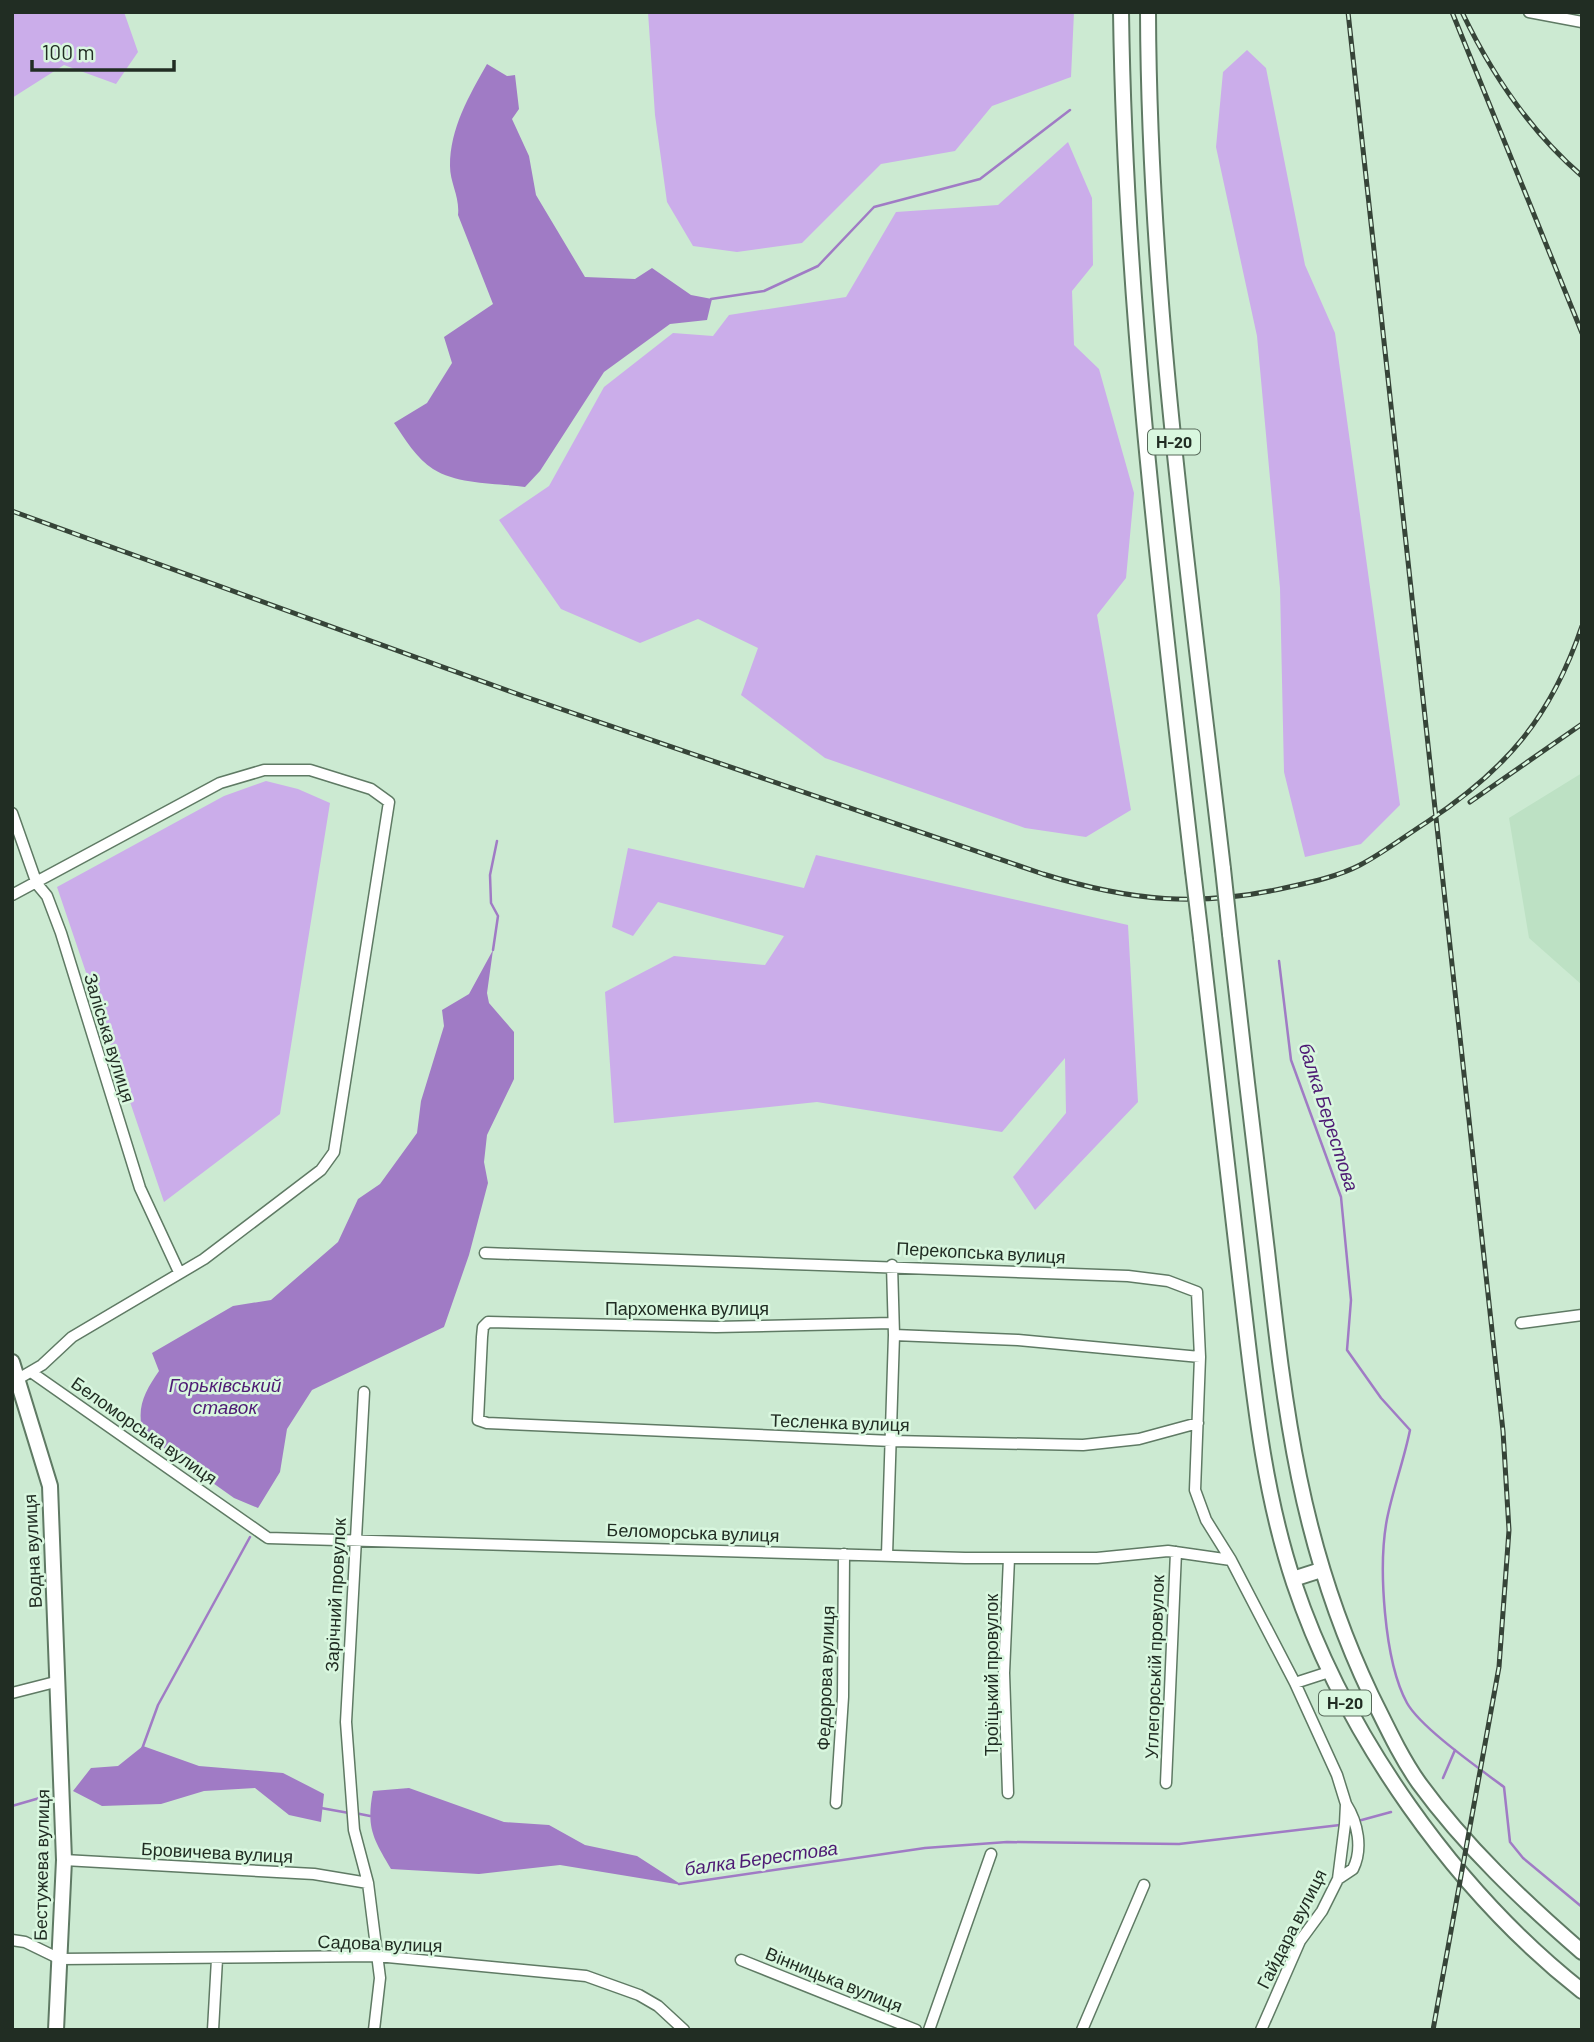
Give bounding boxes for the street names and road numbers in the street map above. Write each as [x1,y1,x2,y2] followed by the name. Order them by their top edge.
[1148,430,1200,454] road number: Н-20
[80,970,140,1105] street label: Заліська вулиця
[896,1237,1066,1267] street label: Перекопська вулиця
[605,1297,769,1319] street label: Пархоменка вулиця
[67,1372,222,1489] street label: Беломорська вулиця
[770,1409,910,1435] street label: Тесленка вулиця
[18,1494,46,1609] street label: Водна вулиця
[320,1517,350,1672] street label: Зарічний провулок
[606,1518,780,1546] street label: Беломорська вулиця
[1140,1574,1168,1759] street label: Углегорськiй провулок
[980,1594,1002,1756] street label: Троїцький провулок
[811,1605,839,1751] street label: Федорова вулиця
[1319,1690,1371,1716] road number: Н-20
[29,1789,53,1941] street label: Бестужева вулиця
[140,1837,294,1867] street label: Бровичева вулиця
[1251,1865,1331,1992] street label: Гайдара вулиця
[317,1930,443,1956] street label: Садова вулиця
[763,1942,906,2017] street label: Вінницька вулиця

